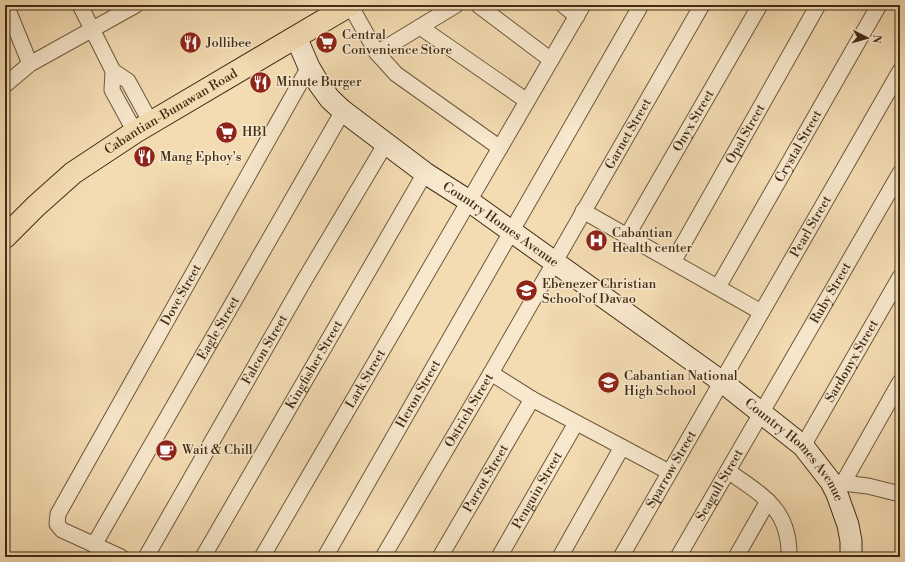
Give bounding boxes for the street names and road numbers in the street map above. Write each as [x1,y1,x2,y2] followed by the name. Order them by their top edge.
[101,65,241,158] street label: Cabantian-Bunawan Road
[669,87,718,155] street label: Onyx Street
[602,95,655,172] street label: Garnet Street
[722,101,769,167] street label: Opal Street
[771,107,825,185] street label: Crystal Street
[440,178,562,271] street label: Country Homes Avenue
[787,193,835,260] street label: Pearl Street
[807,259,855,326] street label: Ruby Street
[157,261,205,329] street label: Dove Street
[194,293,243,363] street label: Eagle Street
[238,311,291,387] street label: Falcon Street
[822,316,882,405] street label: Sardonyx Street
[282,317,346,412] street label: Kingfisher Street
[342,346,389,411] street label: Lark Street
[393,357,444,431] street label: Heron Street
[441,370,497,450] street label: Ostrich Street
[742,395,847,504] street label: Country Homes Avenue
[643,427,700,511] street label: Sparrow Street
[460,441,512,515] street label: Parrot Street
[692,446,747,524] street label: Seagull Street
[509,448,566,532] street label: Penguin Street

